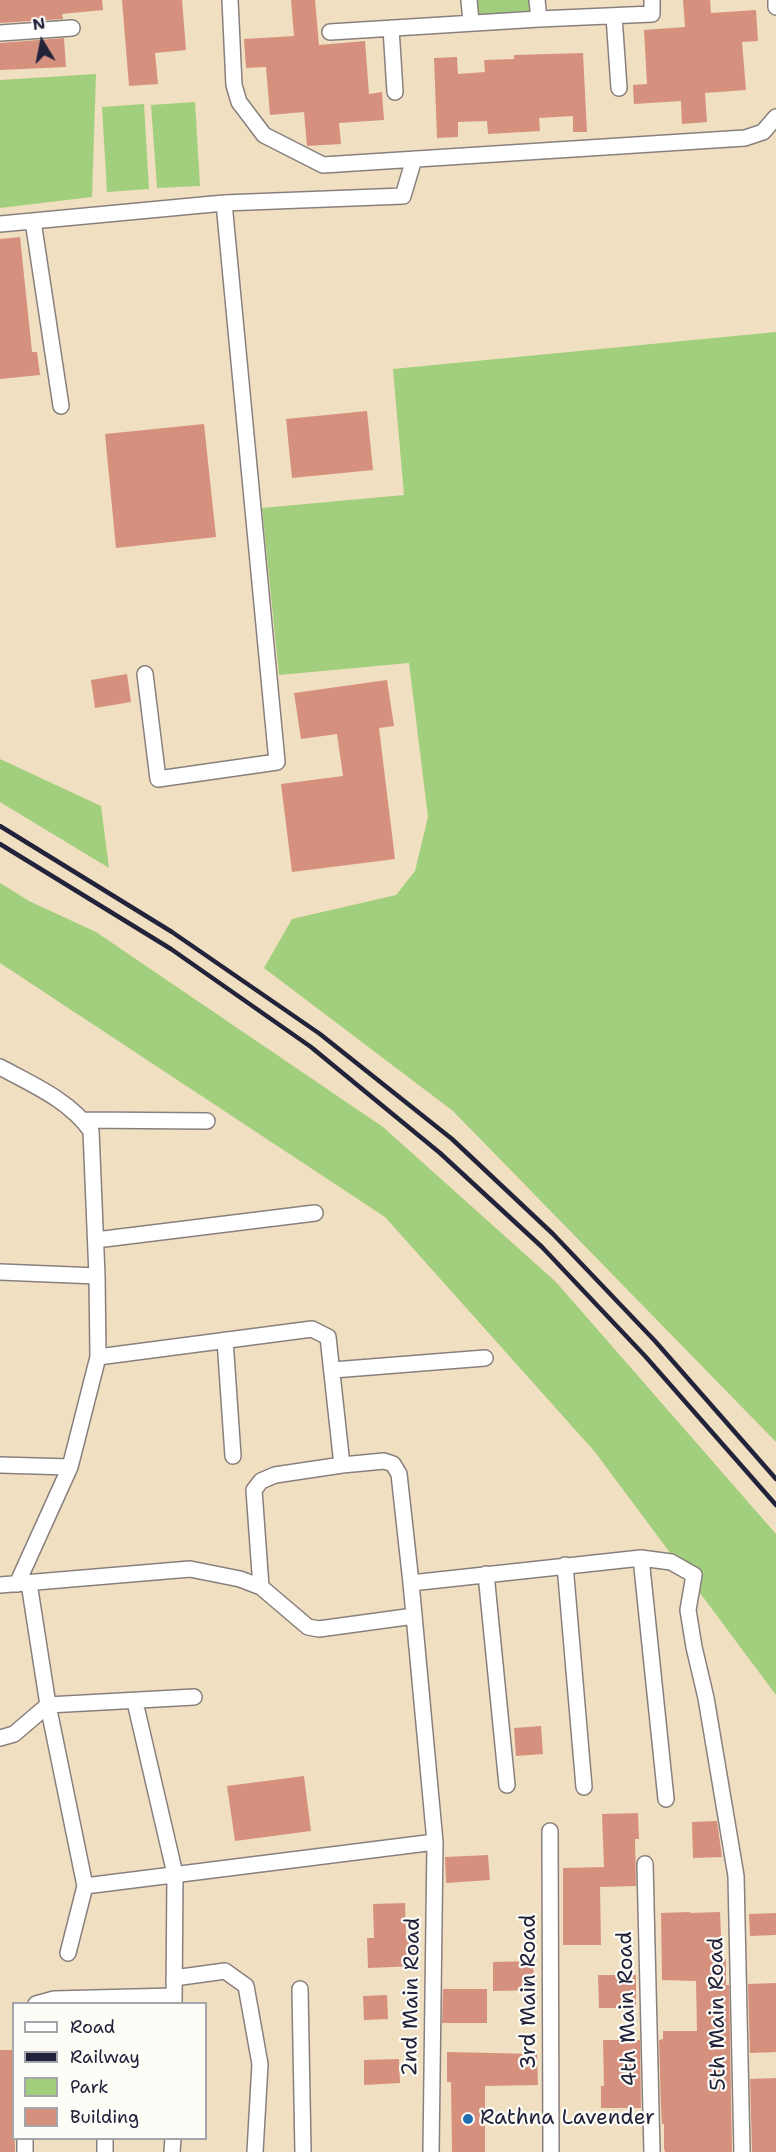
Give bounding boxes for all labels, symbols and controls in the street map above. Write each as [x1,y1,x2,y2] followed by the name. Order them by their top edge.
[12,12,72,72] north arrow
[31,12,47,35] text: N
[517,1914,543,2070] street label: 3rd Main Road
[398,1917,426,2077] street label: 2nd Main Road
[613,1931,643,2087] street label: 4th Main Road
[704,1937,732,2091] street label: 5th Main Road
[12,2002,207,2140] legend
[70,2015,115,2039] text: Road
[70,2045,140,2069] text: Railway
[70,2075,109,2099] text: Park
[70,2105,139,2129] text: Building
[480,2106,655,2132] place label: Rathna Lavender
[461,2112,475,2126] marker: Rathna Lavender

